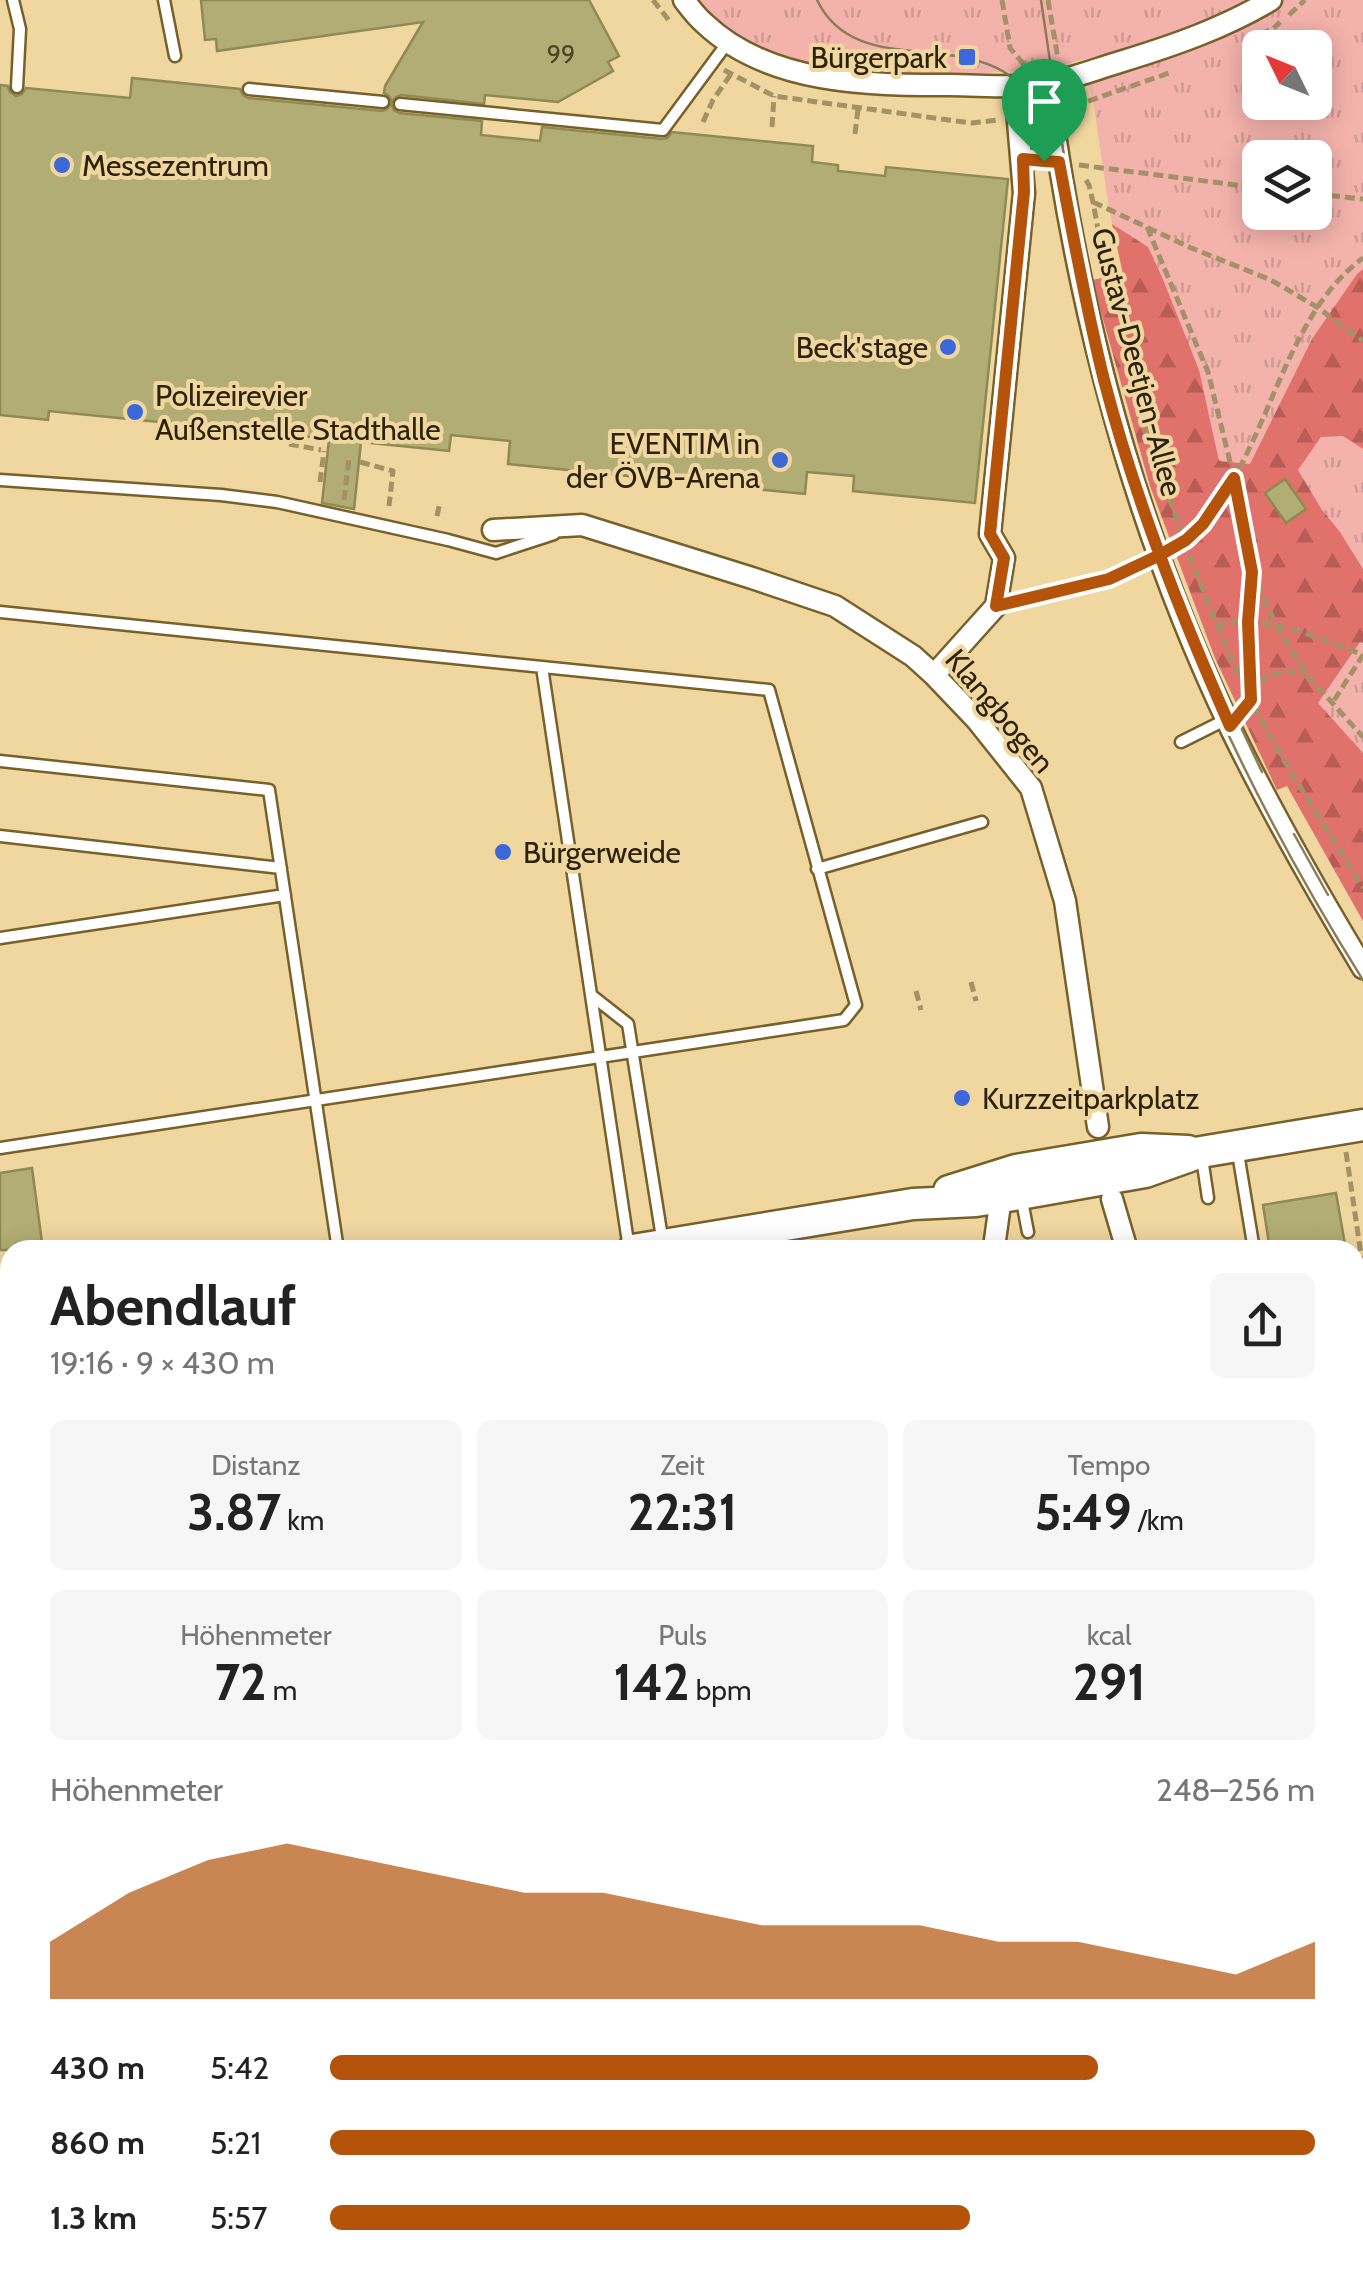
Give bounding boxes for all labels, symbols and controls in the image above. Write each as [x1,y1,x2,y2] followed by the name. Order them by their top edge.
[1242,30,1332,120] north arrow
[1242,30,1332,230] map controls
[547,39,575,69] house number: 99
[810,39,948,76] place label: Bürgerpark
[956,46,978,68] marker: Bürgerpark
[1002,59,1087,162] pin
[1017,74,1072,129] icon: arrive
[1242,140,1332,230] button: layers
[82,147,269,184] place label: Messezentrum
[51,154,73,176] marker: Messezentrum
[1083,224,1191,500] street label: Gustav-Deetjen-Allee
[796,329,928,366] place label: Beck'stage
[937,336,959,358] marker: Beck'stage
[155,377,441,448] place label: Polizeirevier Außenstelle Stadthalle
[124,401,146,423] marker: Polizeirevier Außenstelle Stadthalle
[566,425,761,496] place label: EVENTIM in der ÖVB-Arena
[769,449,791,471] marker: EVENTIM in der ÖVB-Arena
[937,641,1063,781] street label: Klangbogen
[523,834,681,871] place label: Bürgerweide
[492,841,514,863] marker: Bürgerweide
[982,1080,1199,1117] place label: Kurzzeitparkplatz
[951,1087,973,1109] marker: Kurzzeitparkplatz
[50,1272,297,1339] text: Abendlauf
[1210,1273,1315,1378] button: share
[50,1343,275,1382] text: 19:16 · 9 × 430 m
[211,1448,301,1482] text: Distanz
[660,1448,705,1482] text: Zeit
[1068,1448,1150,1482] text: Tempo
[187,1482,281,1543] text: 3.87
[628,1482,737,1543] text: 22:31
[1034,1482,1131,1543] text: 5:49
[281,1503,324,1537] text: km
[1131,1503,1184,1537] text: /km
[180,1618,332,1652] text: Höhenmeter
[658,1618,707,1652] text: Puls
[1087,1618,1132,1652] text: kcal
[214,1652,266,1713] text: 72
[614,1652,689,1713] text: 142
[1073,1652,1146,1713] text: 291
[266,1673,297,1707] text: m
[689,1673,751,1707] text: bpm
[50,1770,223,1809] text: Höhenmeter
[1156,1770,1315,1809] text: 248–256 m
[50,2048,145,2087] text: 430 m
[210,2048,269,2087] text: 5:42
[50,2123,145,2162] text: 860 m
[210,2123,261,2162] text: 5:21
[50,2198,137,2237] text: 1.3 km
[210,2198,267,2237] text: 5:57

